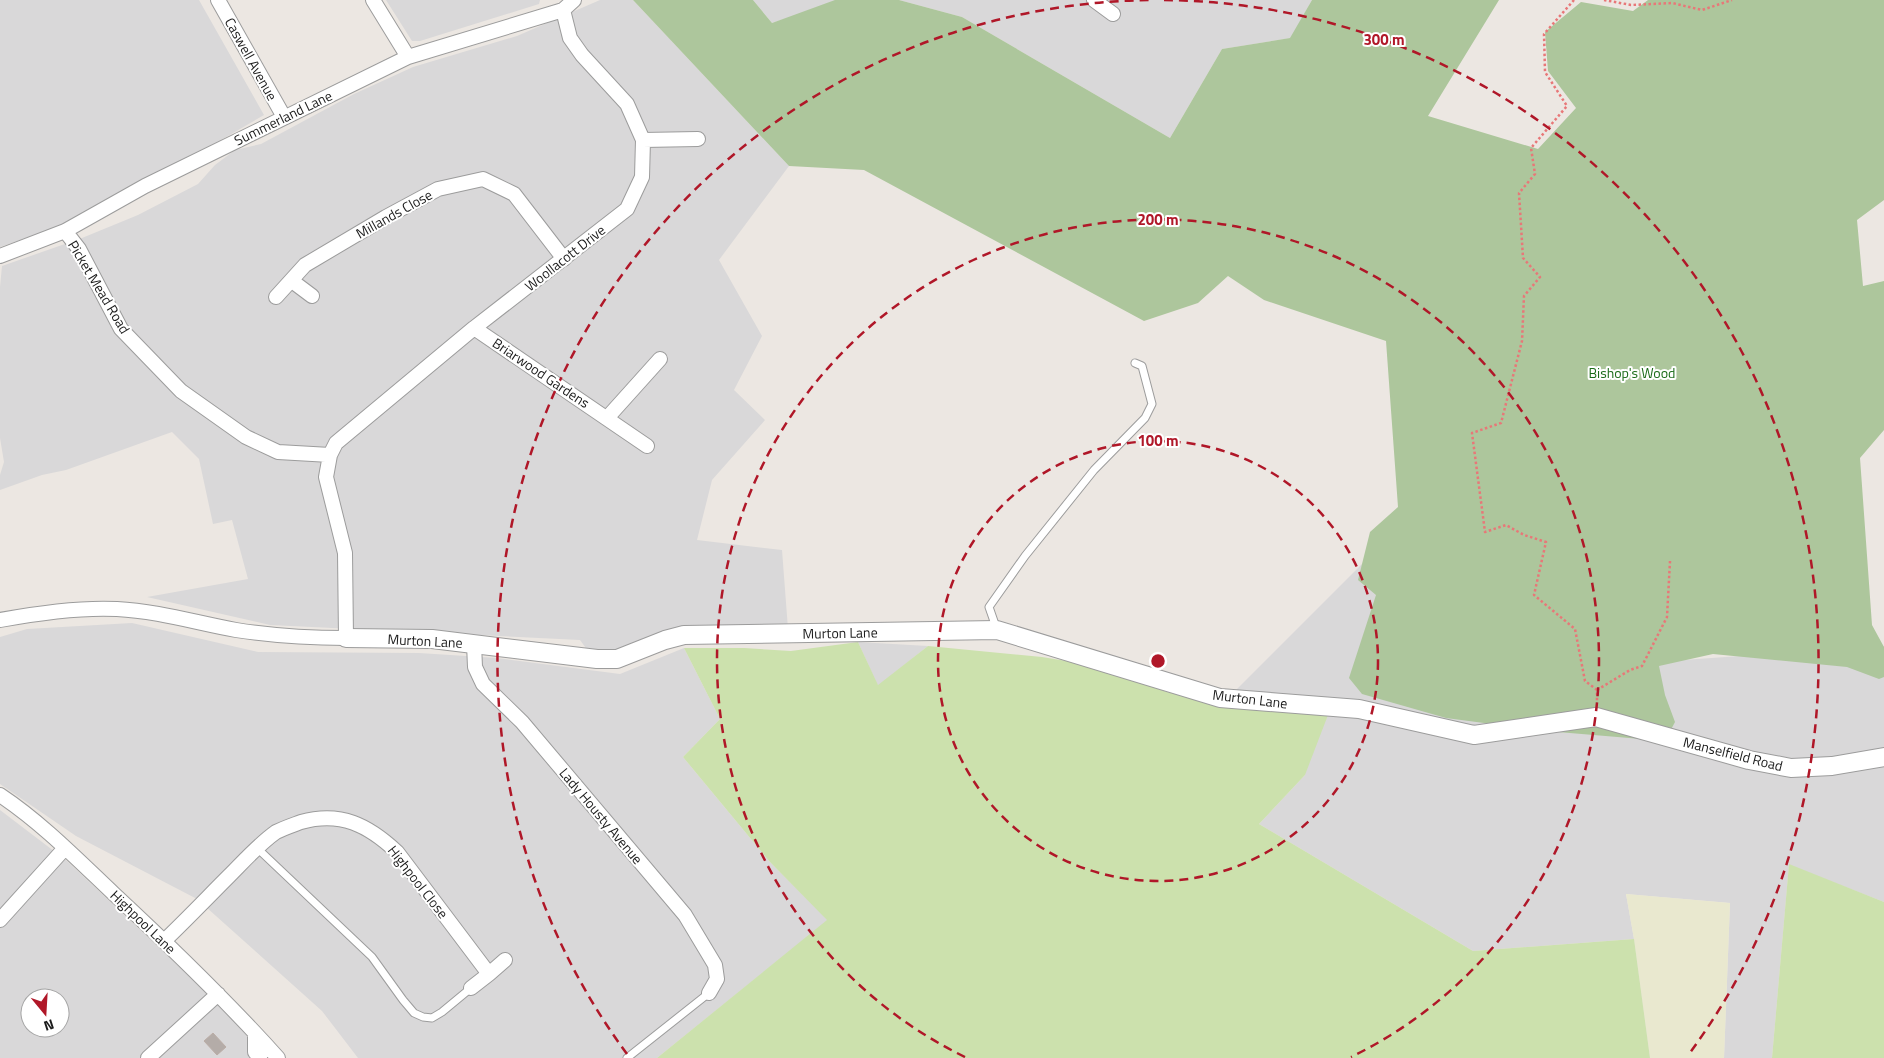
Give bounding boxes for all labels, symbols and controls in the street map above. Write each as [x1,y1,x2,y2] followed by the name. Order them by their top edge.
[220,13,283,104] street label: Caswell Avenue
[1363,28,1405,51] text: 300 m
[230,85,335,150] street label: Summerland Lane
[352,184,436,243] street label: Millands Close
[1137,208,1179,231] text: 200 m
[520,219,609,296] street label: Woollacott Drive
[63,236,136,337] street label: Picket Mead Road
[489,332,594,413] street label: Briarwood Gardens
[1588,362,1676,383] park label: Bishop's Wood
[1137,429,1179,452] text: 100 m
[802,621,878,644] street label: Murton Lane
[387,628,463,653] street label: Murton Lane
[1149,652,1167,670] centre of rings
[1211,683,1289,714] street label: Murton Lane
[1681,731,1785,776] street label: Manselfield Road
[555,763,648,868] street label: Lady Housty Avenue
[383,841,454,923] street label: Highpool Close
[106,885,181,958] street label: Highpool Lane
[20,988,70,1038] north arrow
[41,1014,57,1037] text: N

